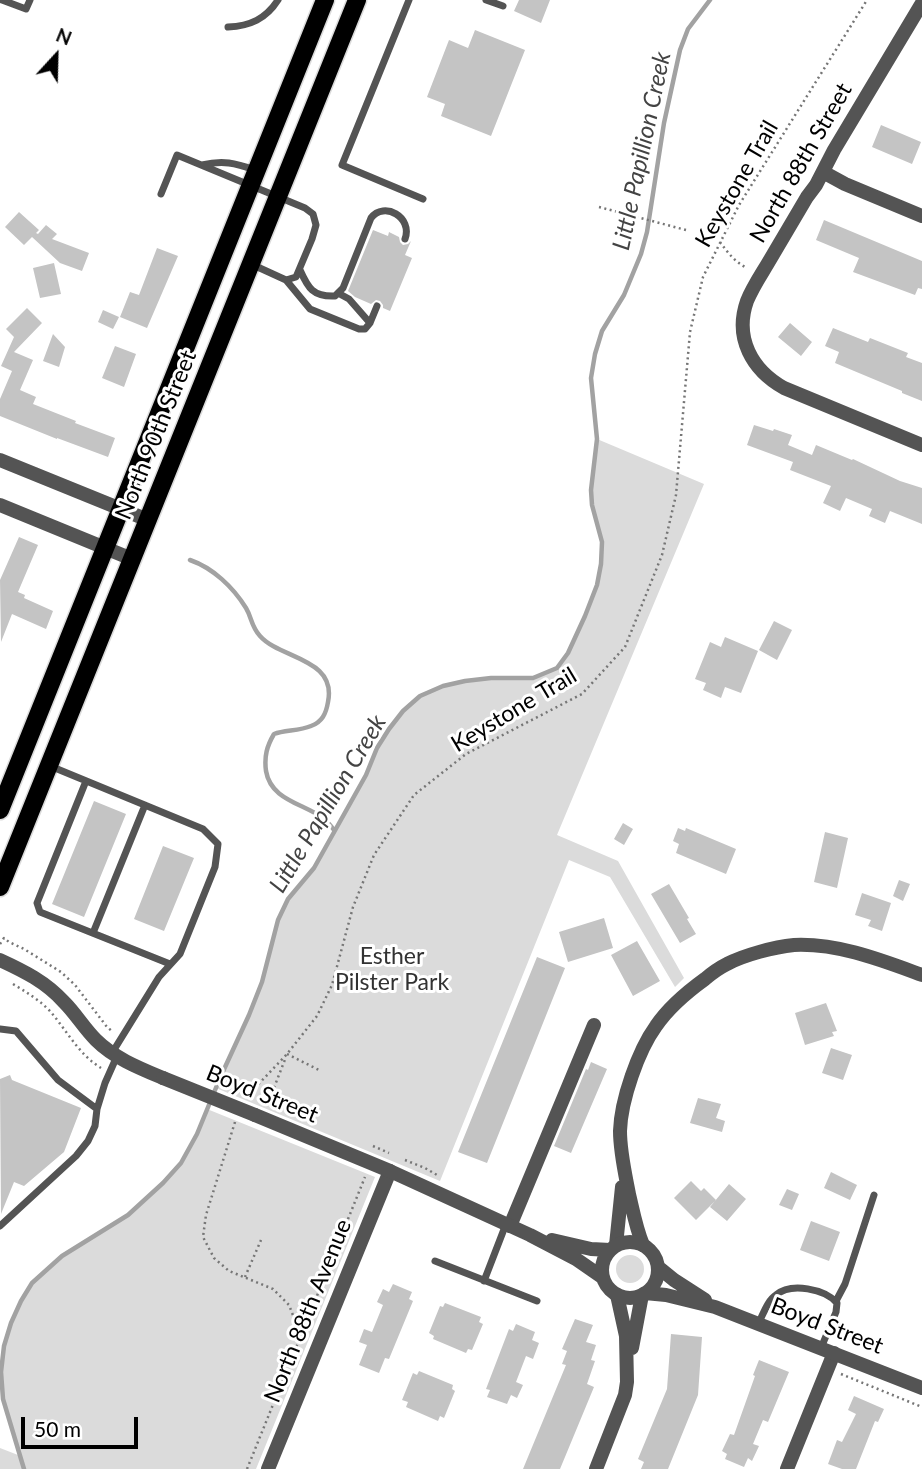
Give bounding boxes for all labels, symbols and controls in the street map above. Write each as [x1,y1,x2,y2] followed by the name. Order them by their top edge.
[21,21,91,91] north arrow
[53,23,75,49] text: N
[607,49,677,253] water label: Little Papillion Creek
[744,78,858,248] street label: North 88th Street
[690,116,784,252] street label: Keystone Trail
[110,346,202,524] street label: North 90th Street
[446,662,582,758] street label: Keystone Trail
[264,710,392,898] water label: Little Papillion Creek
[335,943,449,997] park label: Esther Pilster Park
[202,1059,322,1129] street label: Boyd Street
[259,1215,357,1407] street label: North 88th Avenue
[767,1292,887,1360] street label: Boyd Street
[24,1402,142,1446] scale bar
[34,1416,81,1441] text: 50 m

